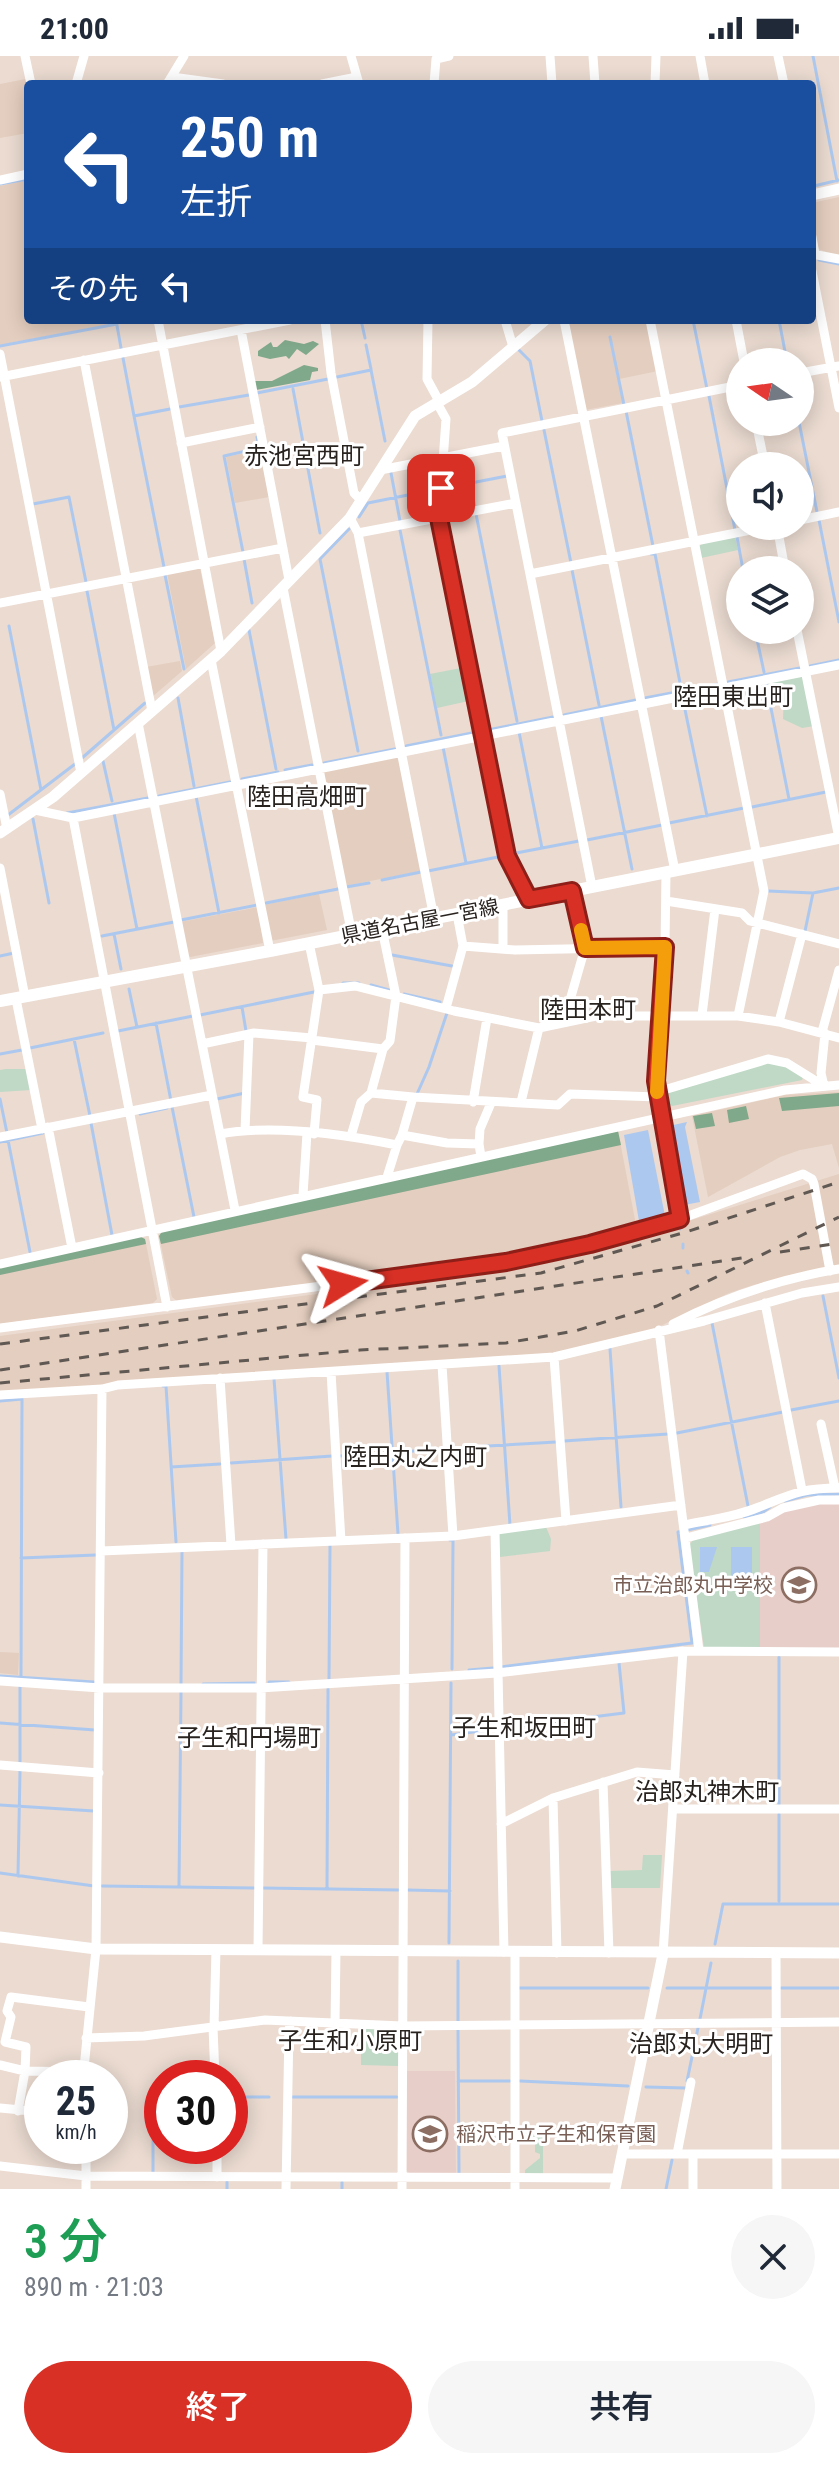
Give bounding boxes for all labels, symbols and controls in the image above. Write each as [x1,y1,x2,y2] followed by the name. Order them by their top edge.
[40,11,109,46] text: 21:00
[180,105,319,171] text: 250 m
[48,112,152,216] icon: left
[180,181,252,223] text: 左折
[154,264,198,308] icon: left
[48,271,138,306] text: その先
[726,348,814,436] north arrow
[726,348,814,644] map controls
[244,442,364,470] district label: 赤池宮西町
[726,452,814,540] button: sound
[407,454,475,522] pin
[419,466,463,510] icon: arrive
[726,556,814,644] button: layers
[673,683,793,711] district label: 陸田東出町
[247,783,367,811] district label: 陸田高畑町
[339,894,501,948] street label: 県道名古屋一宮線
[540,996,636,1024] district label: 陸田本町
[301,1242,385,1326] position arrow
[343,1443,487,1471] district label: 陸田丸之内町
[780,1566,818,1604] school or university icon: 市立治郎丸中学校
[613,1573,773,1597] place label: 市立治郎丸中学校
[452,1714,596,1742] district label: 子生和坂田町
[177,1724,321,1752] district label: 子生和円場町
[635,1778,779,1806] district label: 治郎丸神木町
[278,2027,422,2055] district label: 子生和小原町
[629,2030,773,2058] district label: 治郎丸大明町
[144,2060,248,2164] speed limit sign: 30
[56,2078,96,2125] text: 25
[411,2115,449,2153] school or university icon: 稲沢市立子生和保育園
[55,2120,97,2144] text: km/h
[456,2122,656,2146] place label: 稲沢市立子生和保育園
[24,2213,107,2270] text: 3 分
[731,2215,815,2299] button: close
[24,2272,164,2302] text: 890 m · 21:03
[24,2361,412,2453] button: 終了
[428,2361,815,2453] button: 共有

